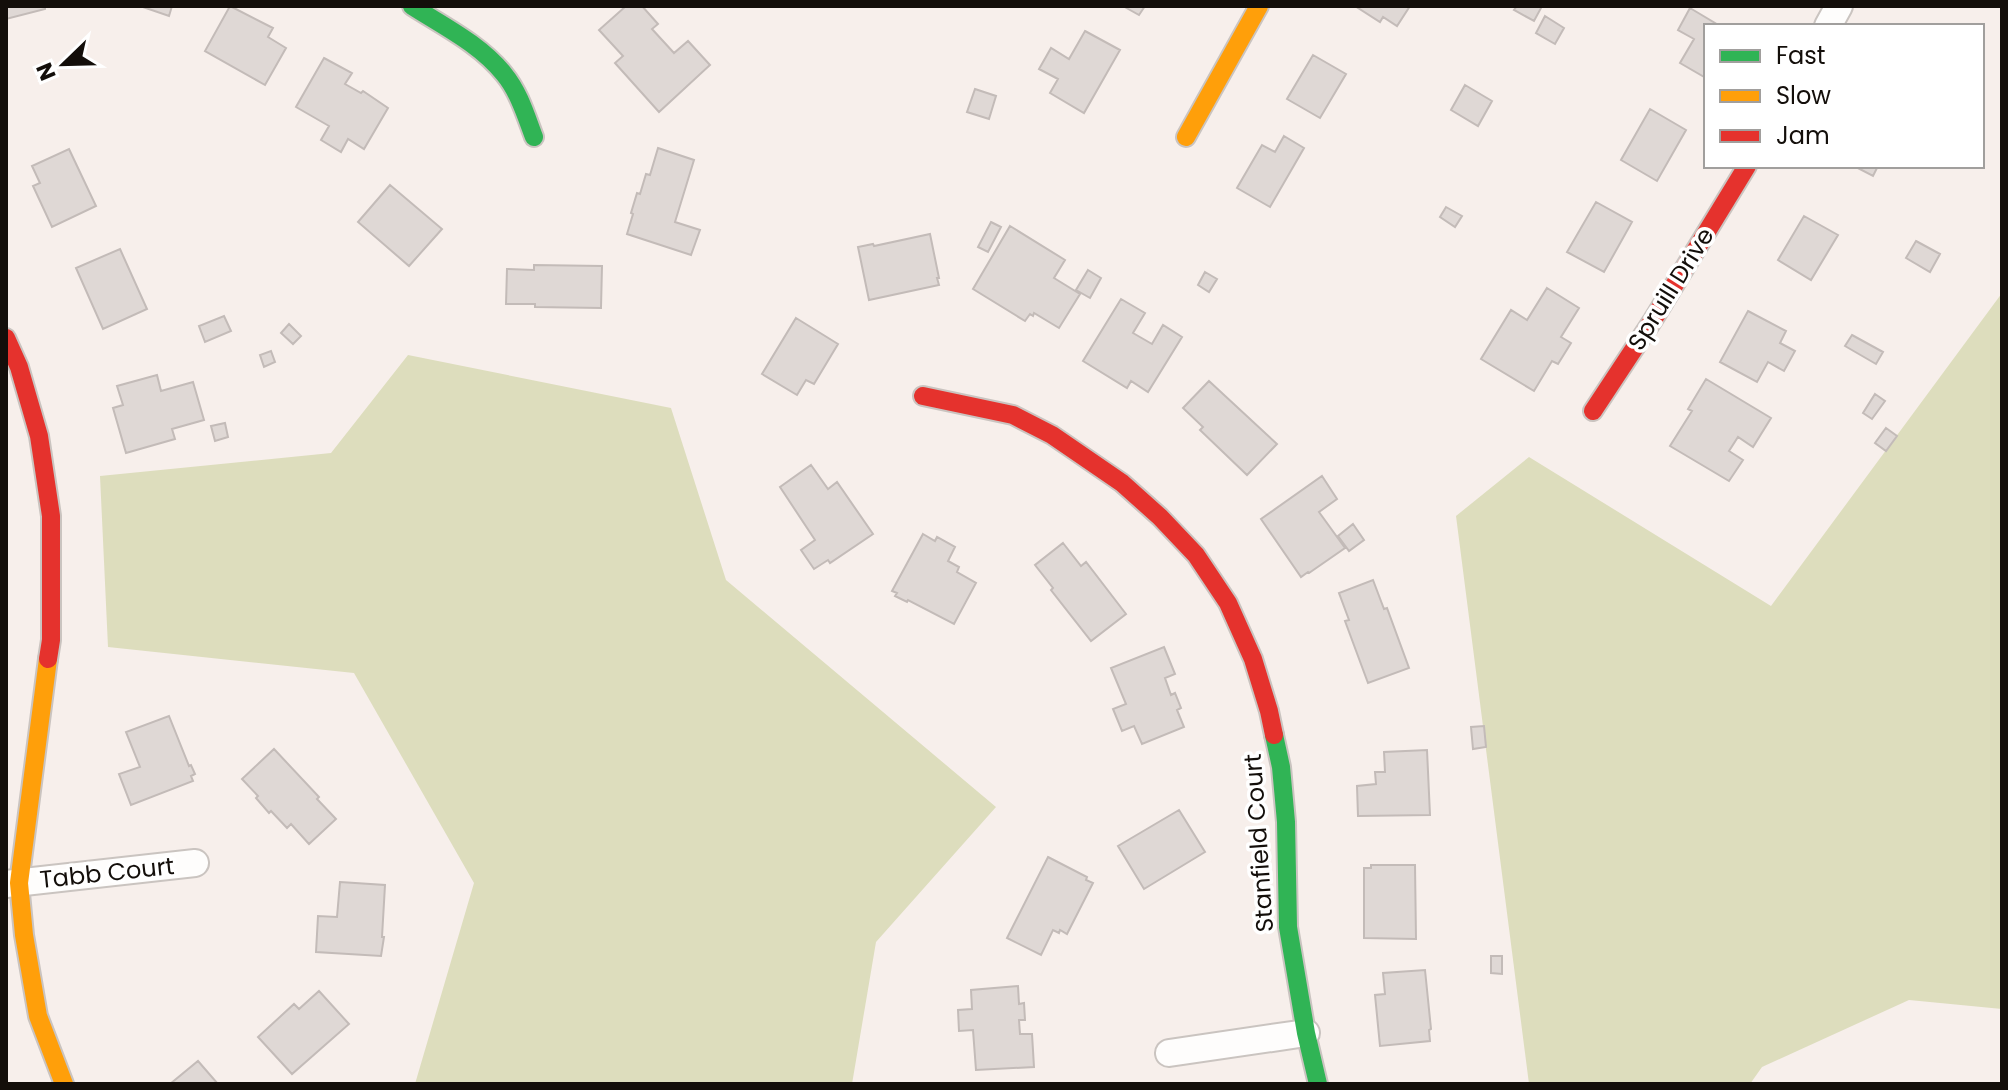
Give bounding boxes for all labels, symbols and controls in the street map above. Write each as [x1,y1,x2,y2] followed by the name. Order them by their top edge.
[24,24,104,104] north arrow
[1704,24,1984,168] legend
[1776,39,1826,72] text: Fast
[29,58,64,85] text: N
[1776,79,1831,112] text: Slow
[1776,119,1830,152] text: Jam
[1620,221,1721,356] street label: Spruill Drive
[1236,753,1281,933] street label: Stanfield Court
[38,849,176,896] street label: Tabb Court

